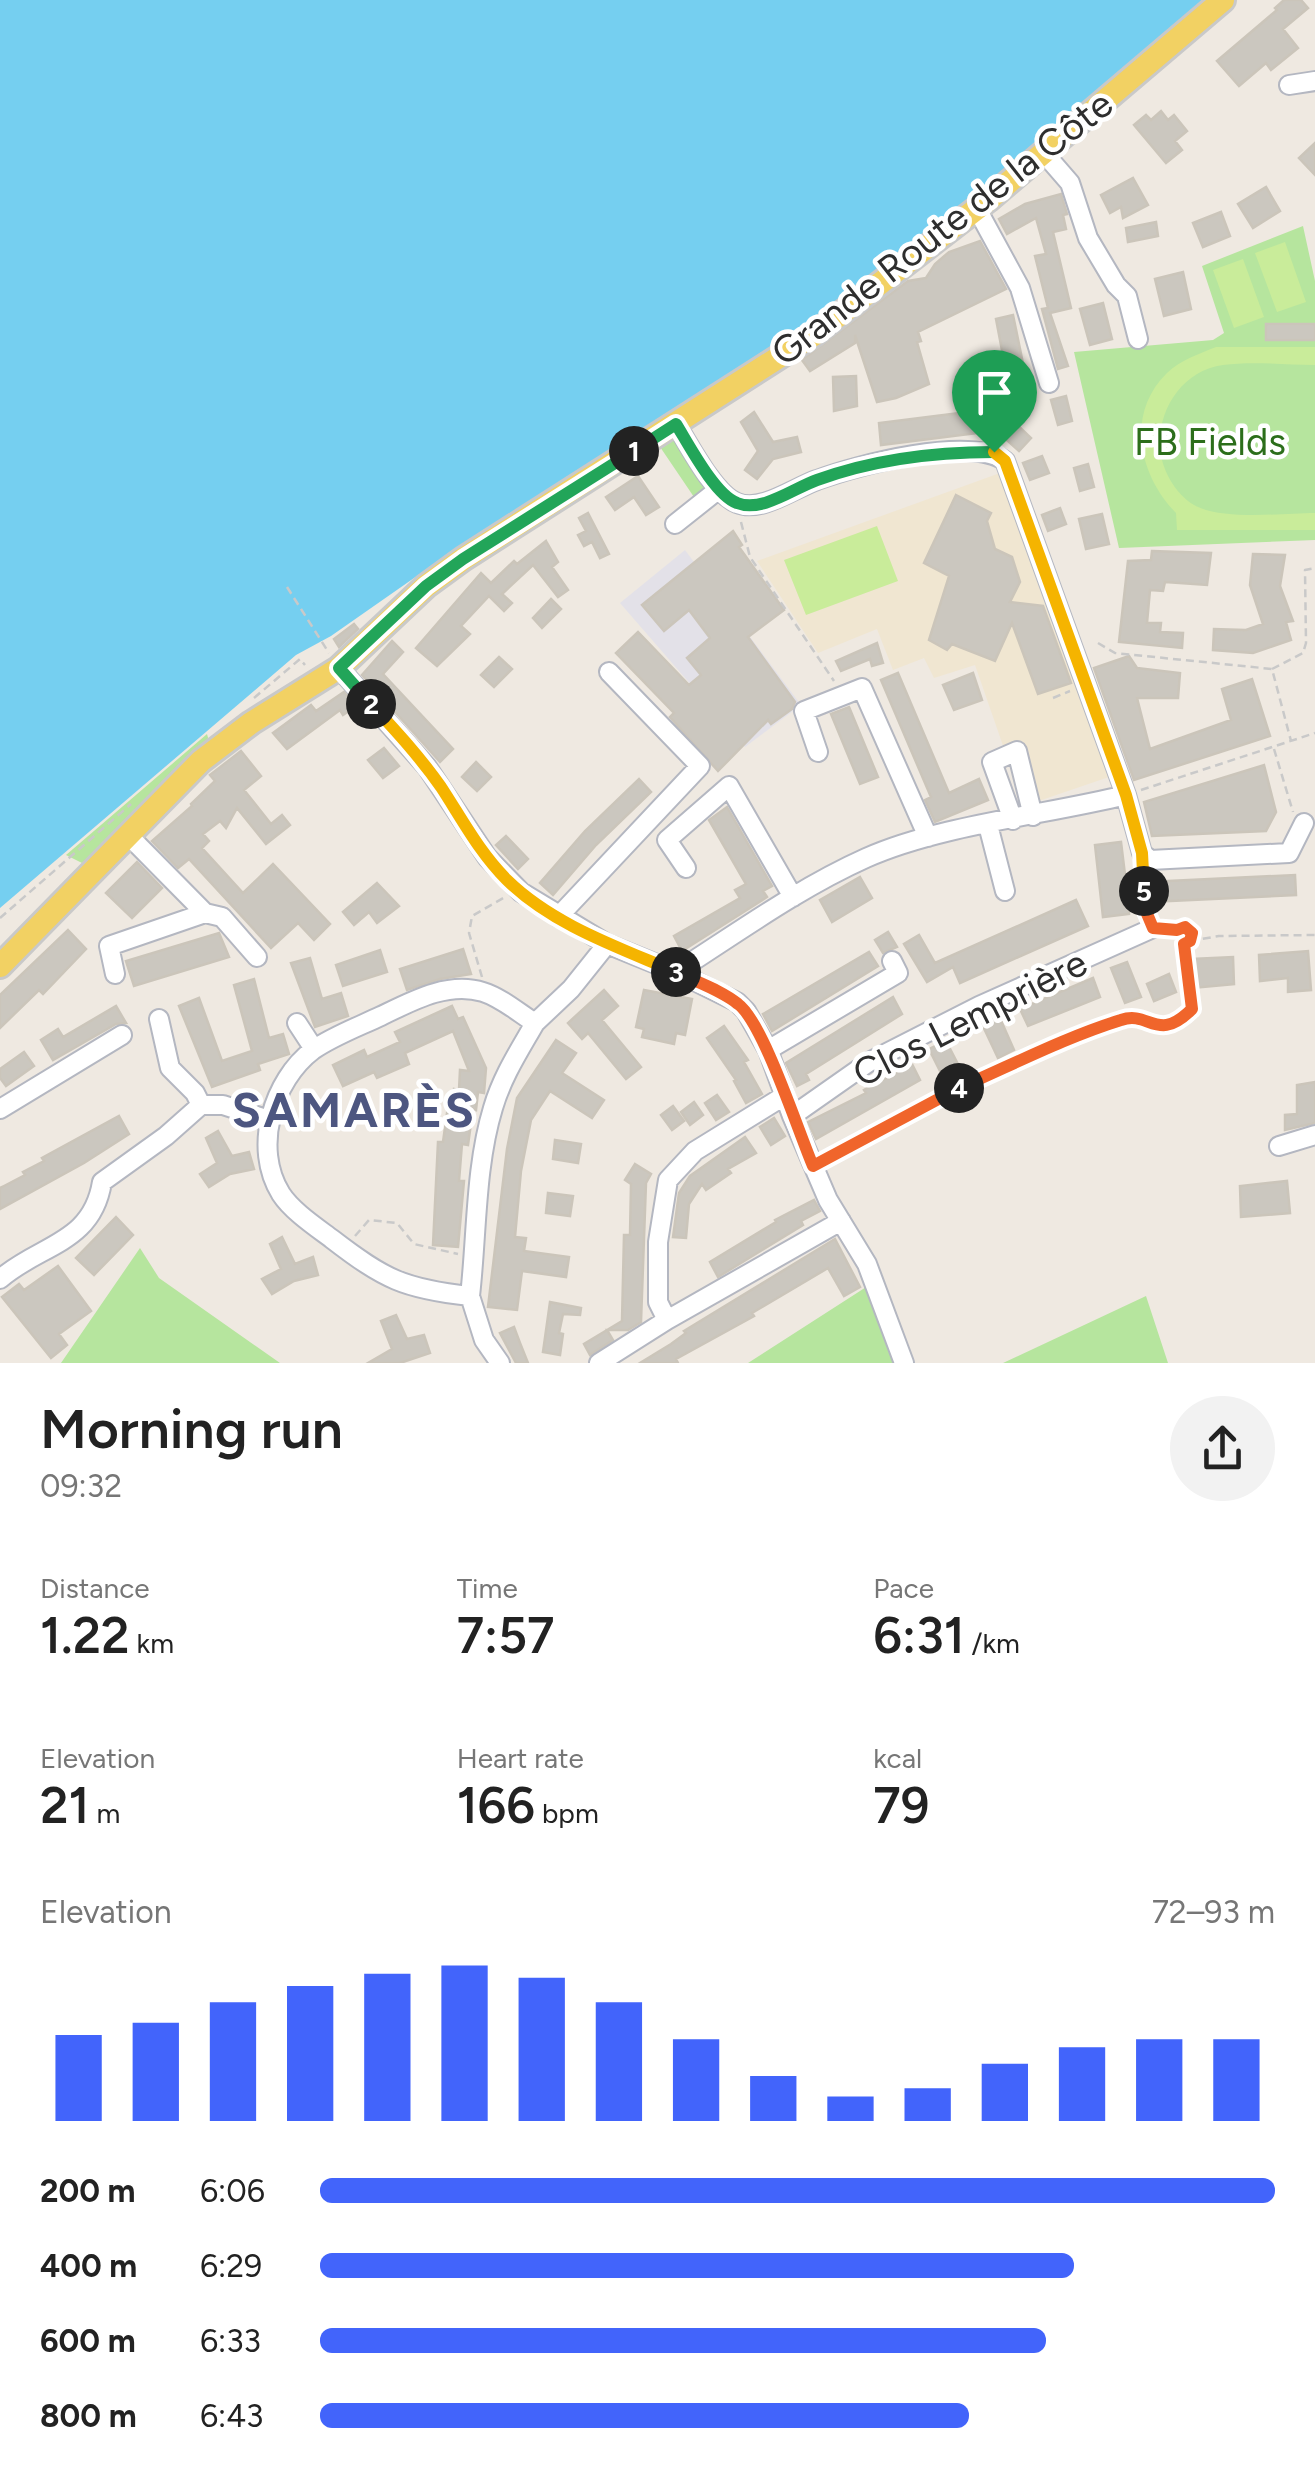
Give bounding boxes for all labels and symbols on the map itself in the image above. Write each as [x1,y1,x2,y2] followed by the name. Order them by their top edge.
[762,81,1122,375] street label: Grande Route de la Côte
[952,350,1037,453] pin
[1134,419,1286,465] park label: FB Fields
[609,426,659,476] pin: 1
[346,679,396,729] pin: 2
[1119,866,1169,916] pin: 5
[845,939,1095,1097] street label: Clos Lemprière
[651,947,701,997] pin: 3
[934,1063,984,1113] pin: 4
[232,1081,476,1139] district label: SAMARÈS

